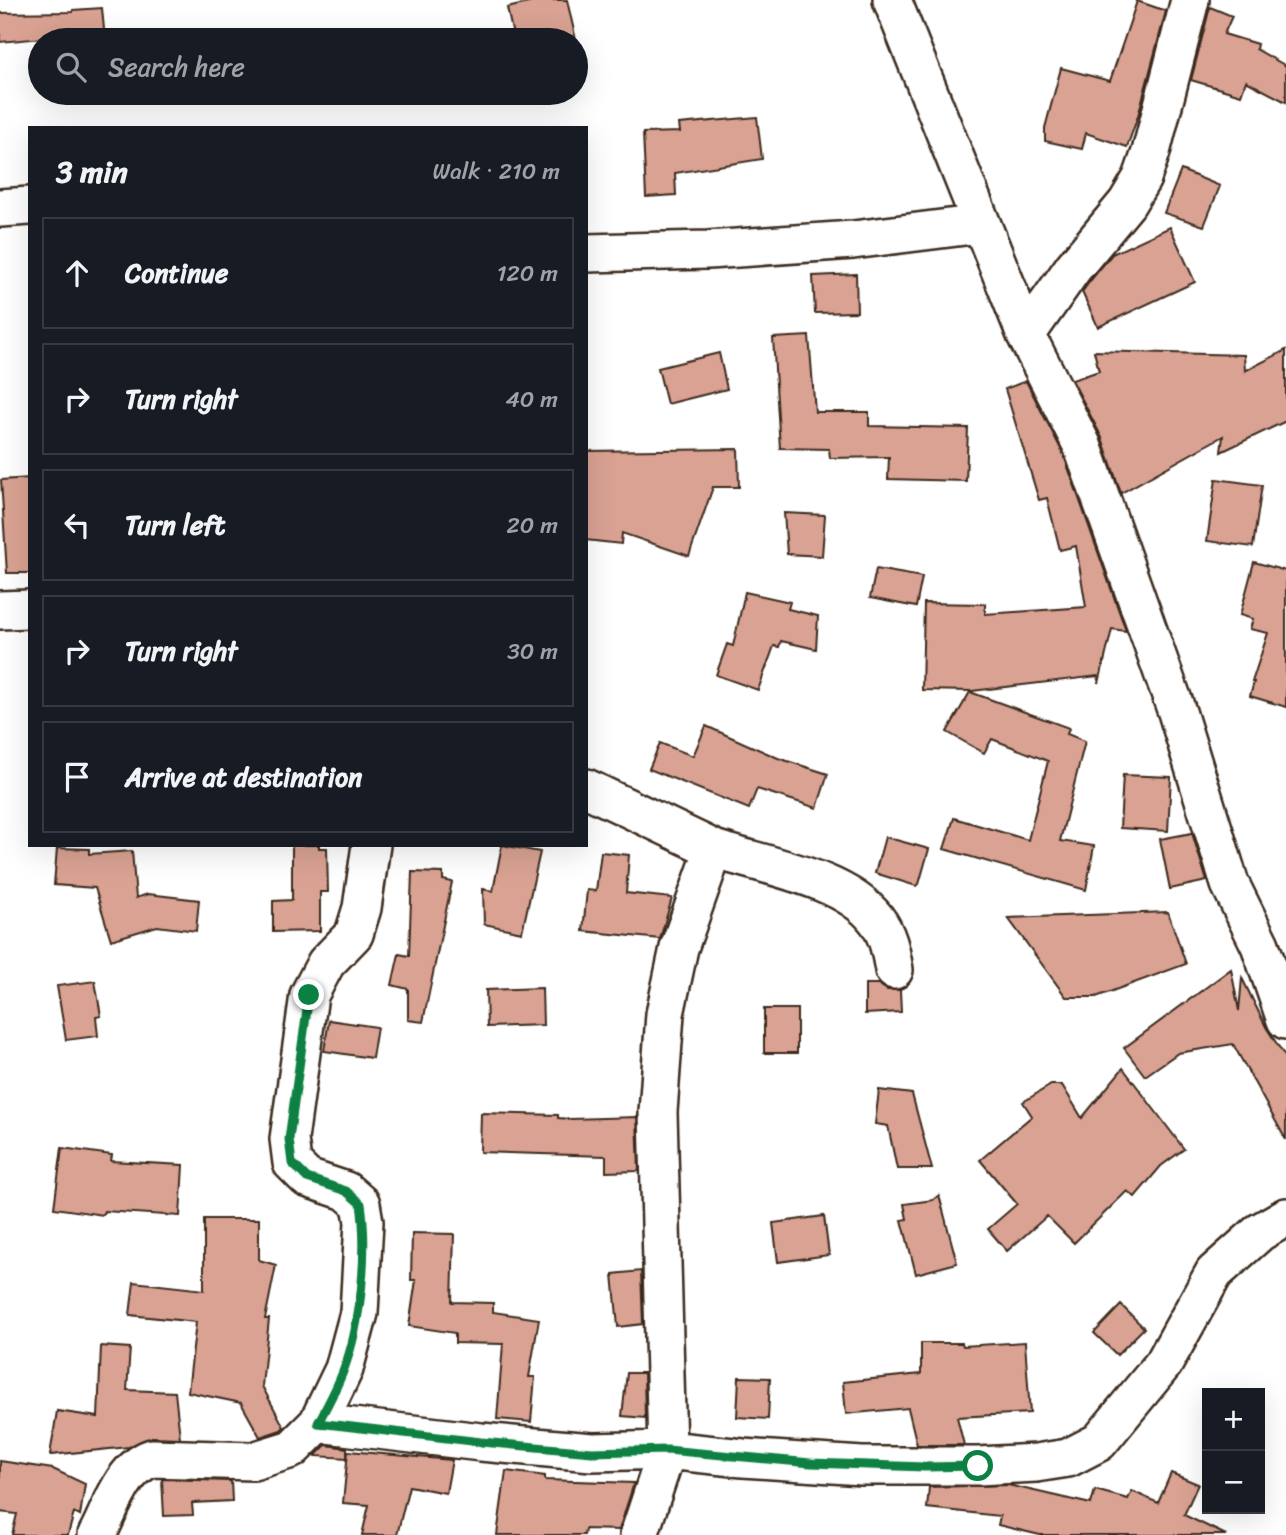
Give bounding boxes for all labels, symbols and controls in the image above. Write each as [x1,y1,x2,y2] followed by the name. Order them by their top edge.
[28,28,588,105] search box
[108,44,245,90] text: Search here
[52,48,90,86] icon: search
[56,145,128,199] text: 3 min
[433,151,560,192] text: Walk · 210 m
[125,250,228,296] text: Continue
[497,253,558,294] text: 120 m
[58,254,96,292] icon: ahead
[125,376,238,422] text: Turn right
[505,379,558,420] text: 40 m
[58,380,96,418] icon: right
[125,502,225,548] text: Turn left
[507,505,558,546] text: 20 m
[58,506,96,544] icon: left
[125,628,238,674] text: Turn right
[507,631,558,672] text: 30 m
[58,632,96,670] icon: right
[125,754,362,800] text: Arrive at destination
[58,758,96,796] icon: arrive
[293,979,324,1010] route end
[1202,1388,1265,1514] map controls
[1202,1388,1265,1451] button: +
[962,1450,993,1481] route start
[1202,1451,1265,1514] button: −

